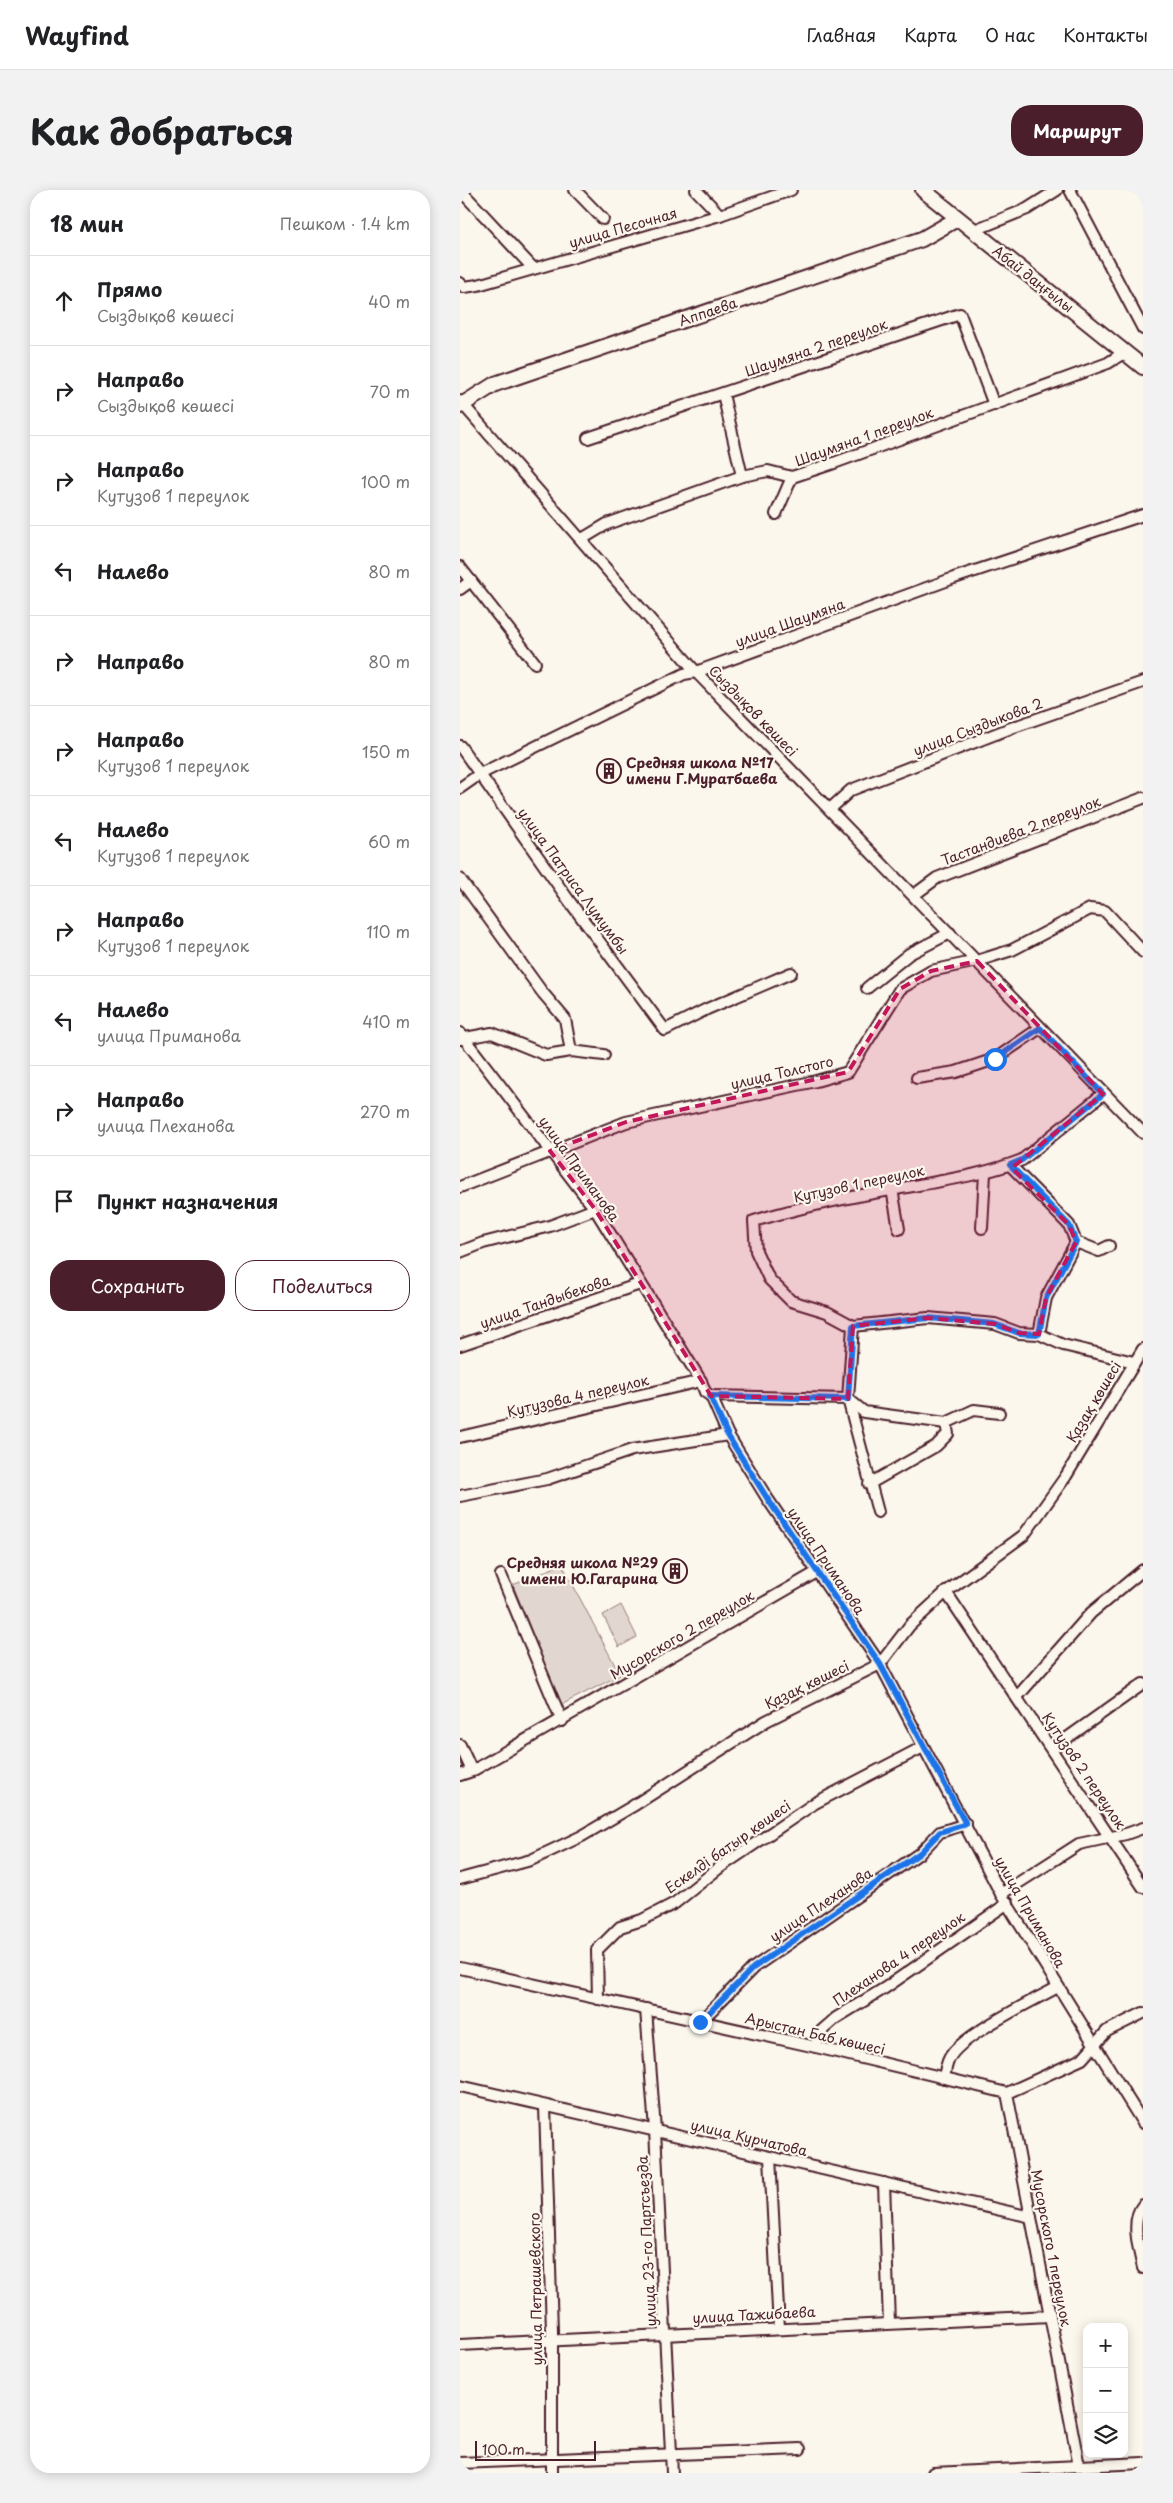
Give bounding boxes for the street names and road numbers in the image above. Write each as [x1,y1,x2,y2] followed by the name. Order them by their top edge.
[566,202,679,253] street label: улица Песочная
[988,240,1079,317] street label: Абай даңғылы
[676,292,740,331] street label: Аппаева
[742,313,891,382] street label: Шаумяна 2 переулок
[792,401,937,471] street label: Шаумяна 1 переулок
[732,593,848,652] street label: улица Шаумяна
[704,660,803,761] street label: Сыздықов көшесі
[910,692,1046,761] street label: улица Сыздыкова 2
[938,790,1104,871] street label: Тастандиева 2 переулок
[513,803,634,958] street label: улица Патриса Лумумбы
[728,1050,835,1095] street label: улица Толстого
[534,1112,625,1226] street label: улица Приманова
[792,1159,927,1208] street label: Кутузов 1 переулок
[477,1269,613,1334] street label: улица Тандыбекова
[1061,1357,1126,1446] street label: Қазақ көшесі
[505,1369,652,1422] street label: Кутузова 4 переулок
[783,1503,870,1619] street label: улица Приманова
[606,1584,758,1684] street label: Мусорского 2 переулок
[761,1655,853,1714] street label: Қазақ көшесі
[1037,1708,1132,1834] street label: Кутузов 2 переулок
[660,1795,795,1898] street label: Ескелді батыр көшесі
[990,1852,1071,1972] street label: улица Приманова
[765,1862,877,1947] street label: улица Плеханова
[828,1906,970,2011] street label: Плеханова 4 переулок
[743,2007,887,2060] street label: Арыстан Баб көшесі
[689,2114,810,2161] street label: улица Курчатова
[632,2155,661,2327] street label: улица 23-го Партсъезда
[1026,2168,1077,2329] street label: Мусорского 1 переулок
[524,2212,547,2366] street label: улица Петрашевского
[692,2301,816,2328] street label: улица Тажибаева

